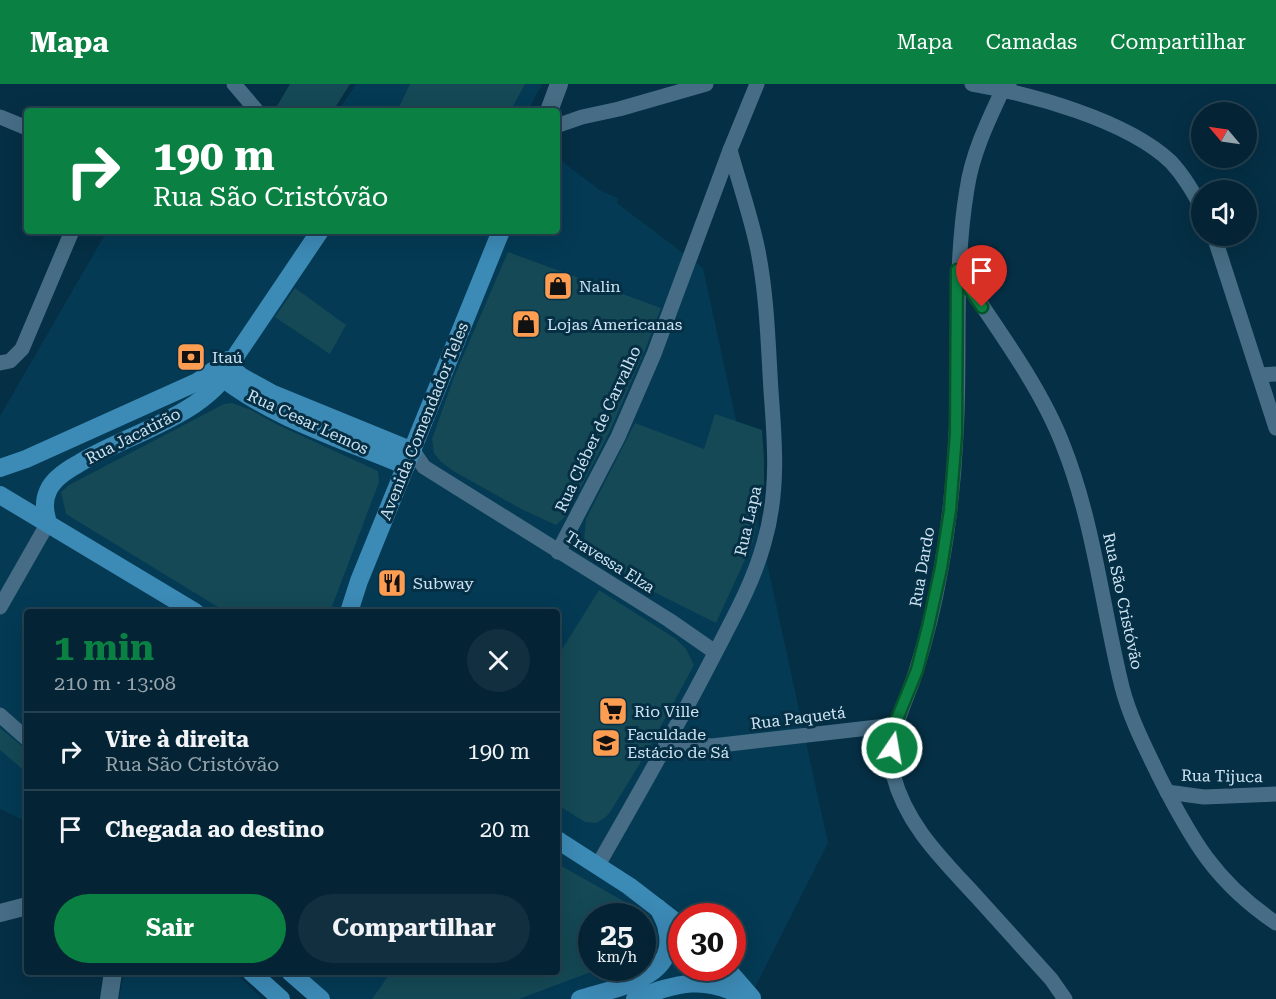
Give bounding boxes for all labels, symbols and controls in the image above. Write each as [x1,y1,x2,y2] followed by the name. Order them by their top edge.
[30,26,109,59] text: Mapa
[897,30,953,54] text: Mapa
[986,30,1077,54] text: Camadas
[1110,30,1246,54] text: Compartilhar
[1191,102,1257,168] north arrow
[1191,102,1257,246] map controls
[153,131,275,180] text: 190 m
[54,132,132,210] icon: right
[1191,180,1257,246] button: sound
[153,181,388,213] text: Rua São Cristóvão
[956,245,1007,307] pin
[965,254,998,287] icon: arrive
[542,270,574,302] shop icon: Nalin
[579,277,621,296] place label: Nalin
[510,308,542,340] shop icon: Lojas Americanas
[547,315,683,334] place label: Lojas Americanas
[376,319,472,522] street label: Avenida Comendador Teles
[175,341,207,373] bank icon: Itaú
[551,343,645,515] street label: Rua Cléber de Carvalho
[212,348,242,367] place label: Itaú
[244,386,372,459] street label: Rua Cesar Lemos
[82,404,184,468] street label: Rua Jacatirão
[731,484,765,558] street label: Rua Lapa
[906,525,938,609] street label: Rua Dardo
[562,527,659,597] street label: Travessa Elza
[1099,531,1147,671] street label: Rua São Cristóvão
[376,567,408,599] restaurant icon: Subway
[413,574,474,593] place label: Subway
[54,627,154,669] text: 1 min
[467,629,530,692] button: close
[54,671,176,695] text: 210 m · 13:08
[597,695,629,727] supermarket icon: Rio Ville
[634,702,699,721] place label: Rio Ville
[750,703,847,733] street label: Rua Paquetá
[860,716,924,780] position arrow
[627,725,729,762] place label: Faculdade Estácio de Sá
[105,727,249,752] text: Vire à direita
[590,727,622,759] school or university icon: Faculdade Estácio de Sá
[54,735,87,768] icon: right
[467,739,530,764] text: 190 m
[105,752,279,776] text: Rua São Cristóvão
[1181,766,1263,786] street label: Rua Tijuca
[54,813,87,846] icon: arrive
[105,817,324,842] text: Chegada ao destino
[480,817,530,842] text: 20 m
[54,894,286,963] button: Sair
[298,894,530,963] button: Compartilhar
[668,903,746,981] speed limit sign: 30
[600,917,634,952] text: 25
[597,948,637,966] text: km/h

